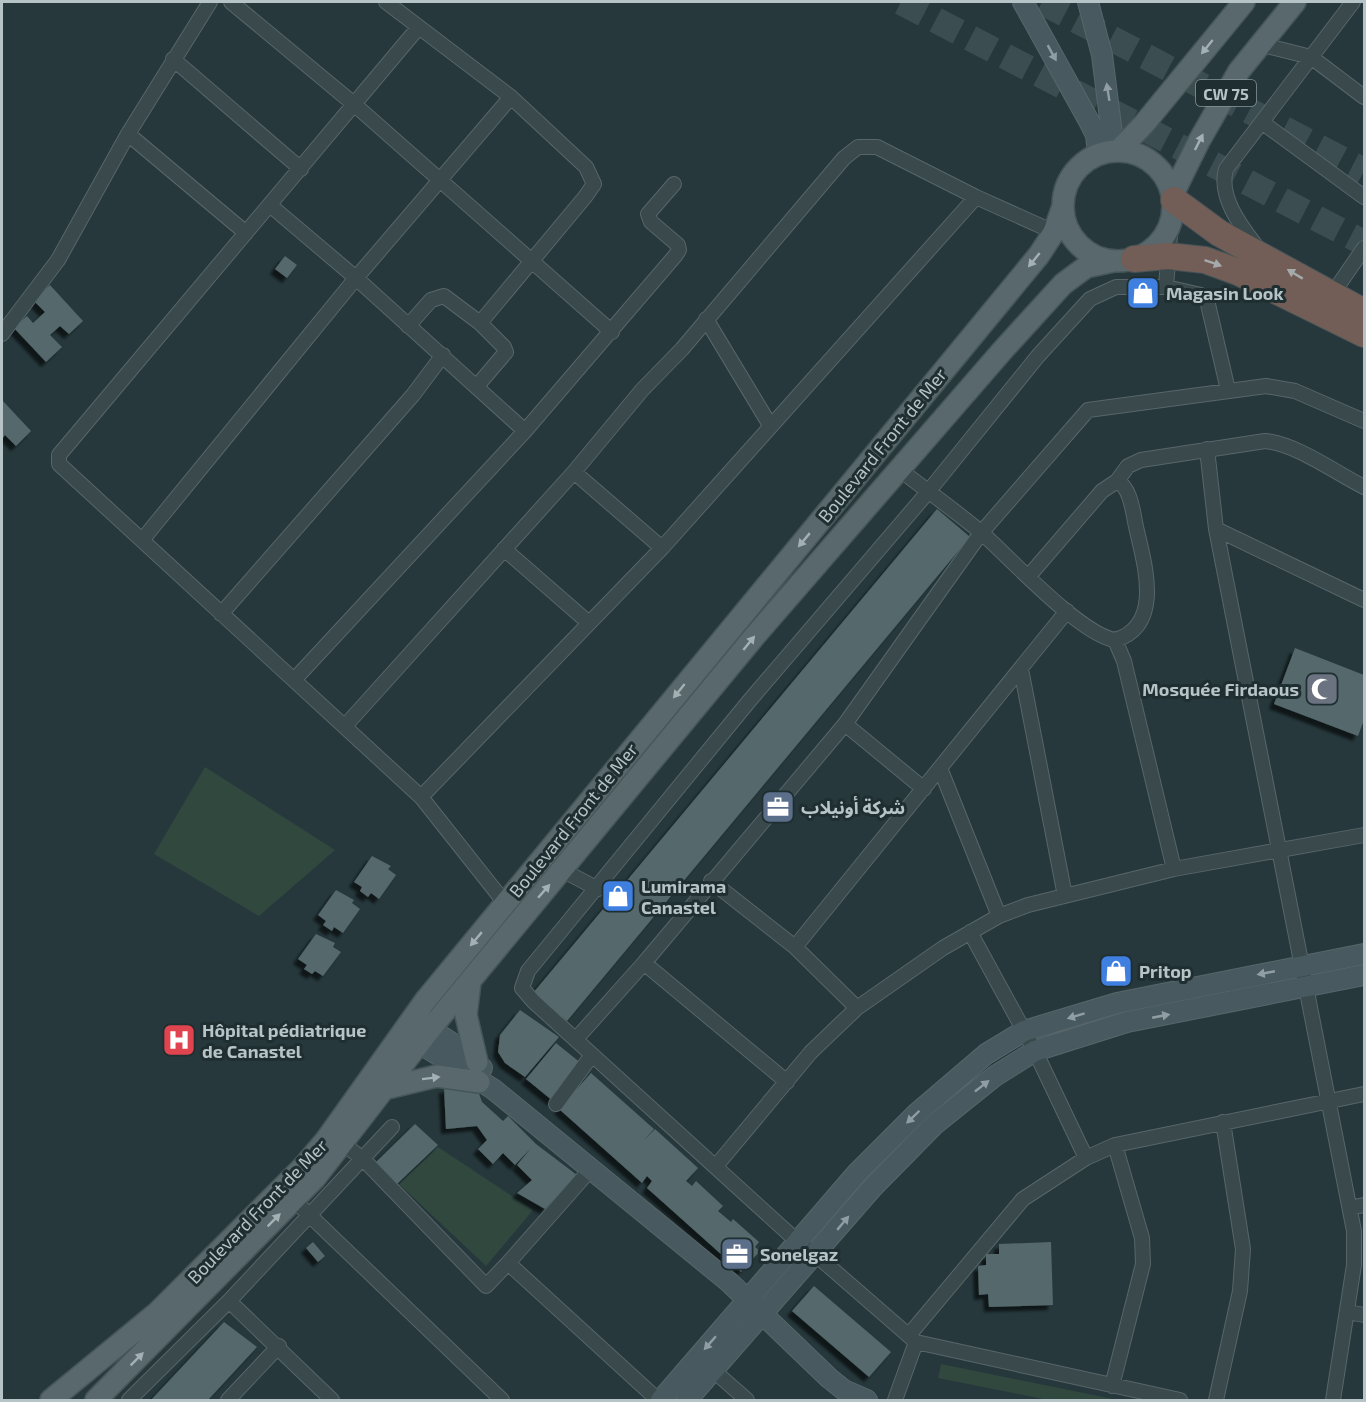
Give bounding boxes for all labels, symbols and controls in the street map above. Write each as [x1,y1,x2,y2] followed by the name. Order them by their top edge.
[1201,39,1214,54] one-way arrow
[1047,45,1057,62] one-way arrow
[1196,80,1256,106] road number: CW 75
[1103,82,1112,101] one-way arrow
[1194,133,1204,150] one-way arrow
[1028,252,1041,268] one-way arrow
[1204,258,1222,268] one-way arrow
[1287,269,1303,280] one-way arrow
[1125,275,1161,311] shop icon: Magasin Look
[1166,282,1284,304] place label: Magasin Look
[813,364,951,526] street label: Boulevard Front de Mer
[797,532,810,548] one-way arrow
[742,635,755,651] one-way arrow
[1304,671,1340,707] mosque icon: Mosquée Firdaous
[1142,678,1299,700] place label: Mosquée Firdaous
[674,683,686,698] one-way arrow
[504,739,642,901] street label: Boulevard Front de Mer
[760,789,796,825] office icon: شركة أونيلاب
[801,795,905,819] place label: شركة أونيلاب
[641,875,726,918] place label: Lumirama Canastel
[600,878,636,914] shop icon: Lumirama Canastel
[537,884,550,899] one-way arrow
[470,931,483,946] one-way arrow
[1098,953,1134,989] shop icon: Pritop
[1139,960,1192,982] place label: Pritop
[1257,969,1275,979] one-way arrow
[1152,1011,1171,1020] one-way arrow
[1067,1012,1085,1021] one-way arrow
[202,1019,366,1062] place label: Hôpital pédiatrique de Canastel
[161,1022,197,1058] hospital icon: Hôpital pédiatrique de Canastel
[421,1073,440,1082] one-way arrow
[974,1080,990,1093] one-way arrow
[906,1110,920,1124] one-way arrow
[182,1134,332,1288] street label: Boulevard Front de Mer
[267,1214,281,1228] one-way arrow
[837,1215,849,1230] one-way arrow
[719,1236,755,1272] office icon: Sonelgaz
[760,1243,838,1265] place label: Sonelgaz
[703,1336,717,1351] one-way arrow
[130,1352,144,1366] one-way arrow

